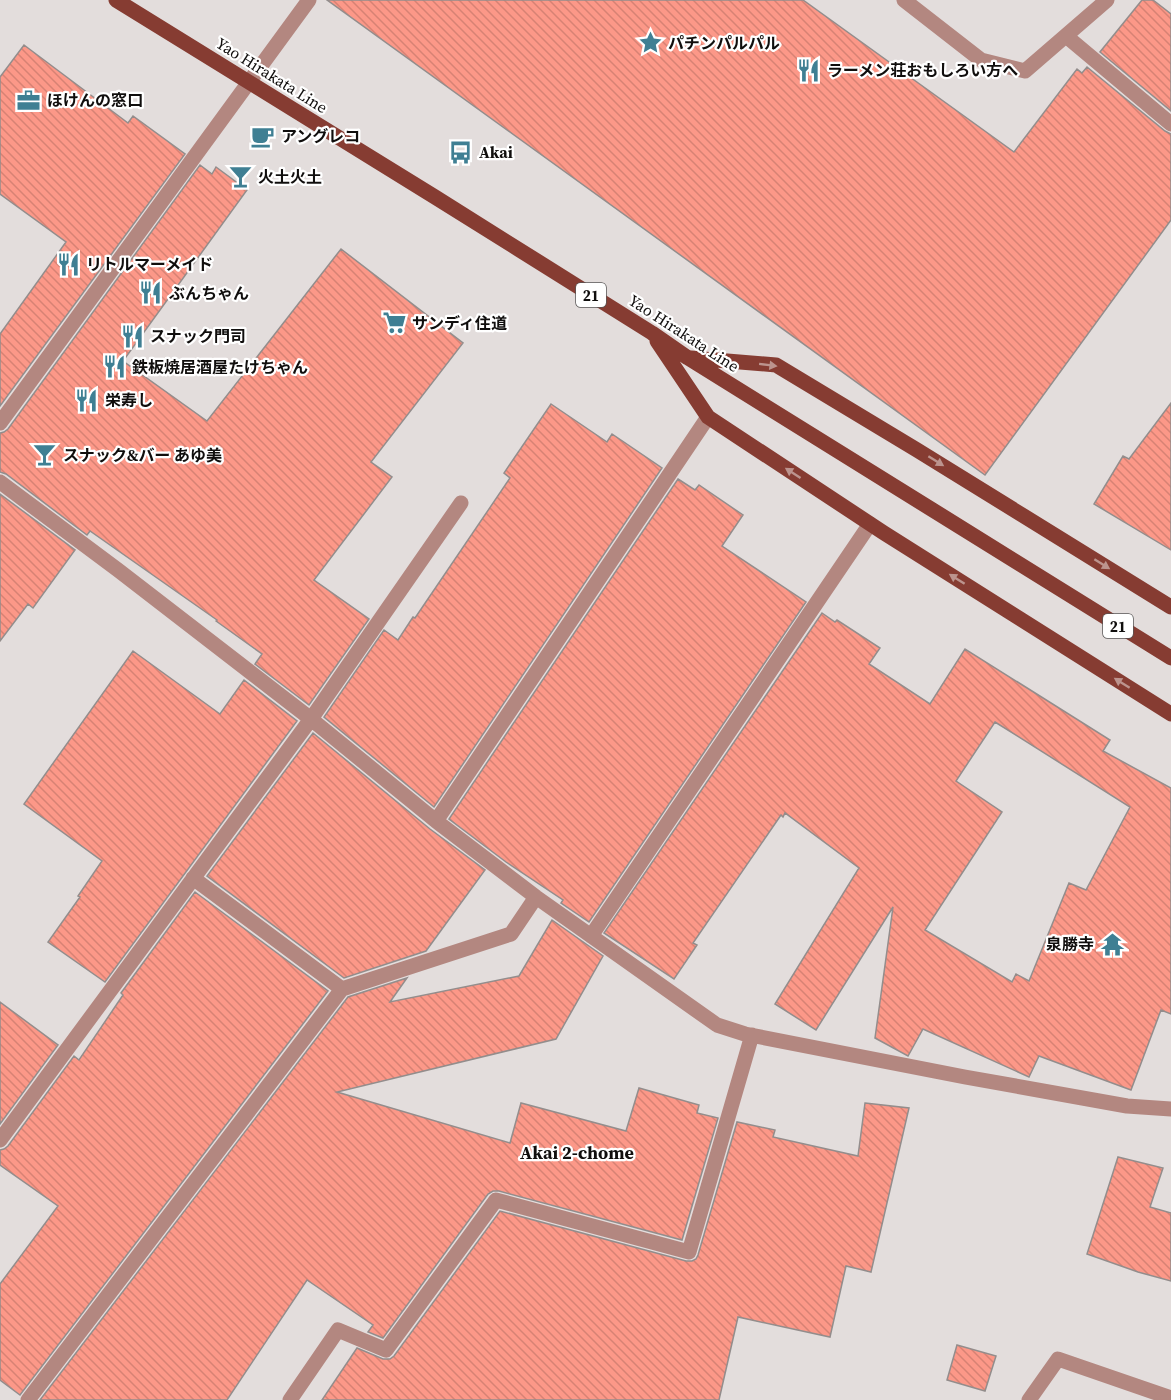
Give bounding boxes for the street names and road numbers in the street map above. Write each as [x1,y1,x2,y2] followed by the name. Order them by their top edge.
[212,32,332,118] street label: Yao Hirakata Line
[576,283,606,307] road number: 21
[624,289,744,377] street label: Yao Hirakata Line
[1103,614,1133,638] road number: 21

